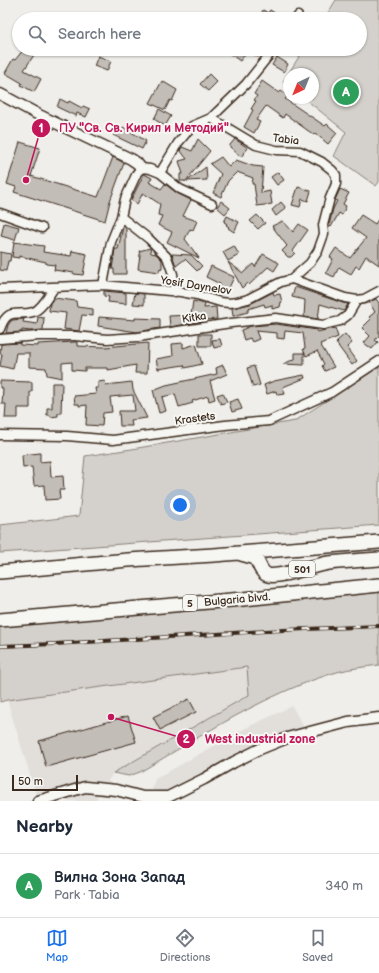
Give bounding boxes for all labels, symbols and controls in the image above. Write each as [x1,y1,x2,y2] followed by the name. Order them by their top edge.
[12,12,367,56] search box
[26,23,48,45] icon: search
[58,25,141,44] text: Search here
[283,68,319,104] north arrow
[333,77,359,107] pin: A
[31,116,237,140] callout: ПУ "Св. Св. Кирил и Методий"
[38,121,44,136] text: 1
[59,121,229,136] text: ПУ "Св. Св. Кирил и Методий"
[272,131,300,148] street label: Tabia
[158,273,233,298] street label: Yosif Daynelov
[181,309,207,326] street label: Kitka
[174,409,217,428] street label: Krastets
[170,495,190,515] your location
[289,561,315,577] road number: 501
[203,590,271,609] street label: Bulgaria blvd.
[183,595,197,611] road number: 5
[176,727,323,751] callout: West industrial zone
[182,732,190,747] text: 2
[205,732,315,747] text: West industrial zone
[12,773,78,792] scale bar
[18,775,43,788] text: 50 m
[16,817,73,837] text: Nearby
[54,868,185,887] text: Вилна Зона Запад
[25,878,33,894] text: A
[325,878,363,894] text: 340 m
[54,887,120,903] text: Park · Tabia
[46,927,68,964] tab: Map
[160,927,210,964] tab: Directions
[302,927,333,964] tab: Saved

